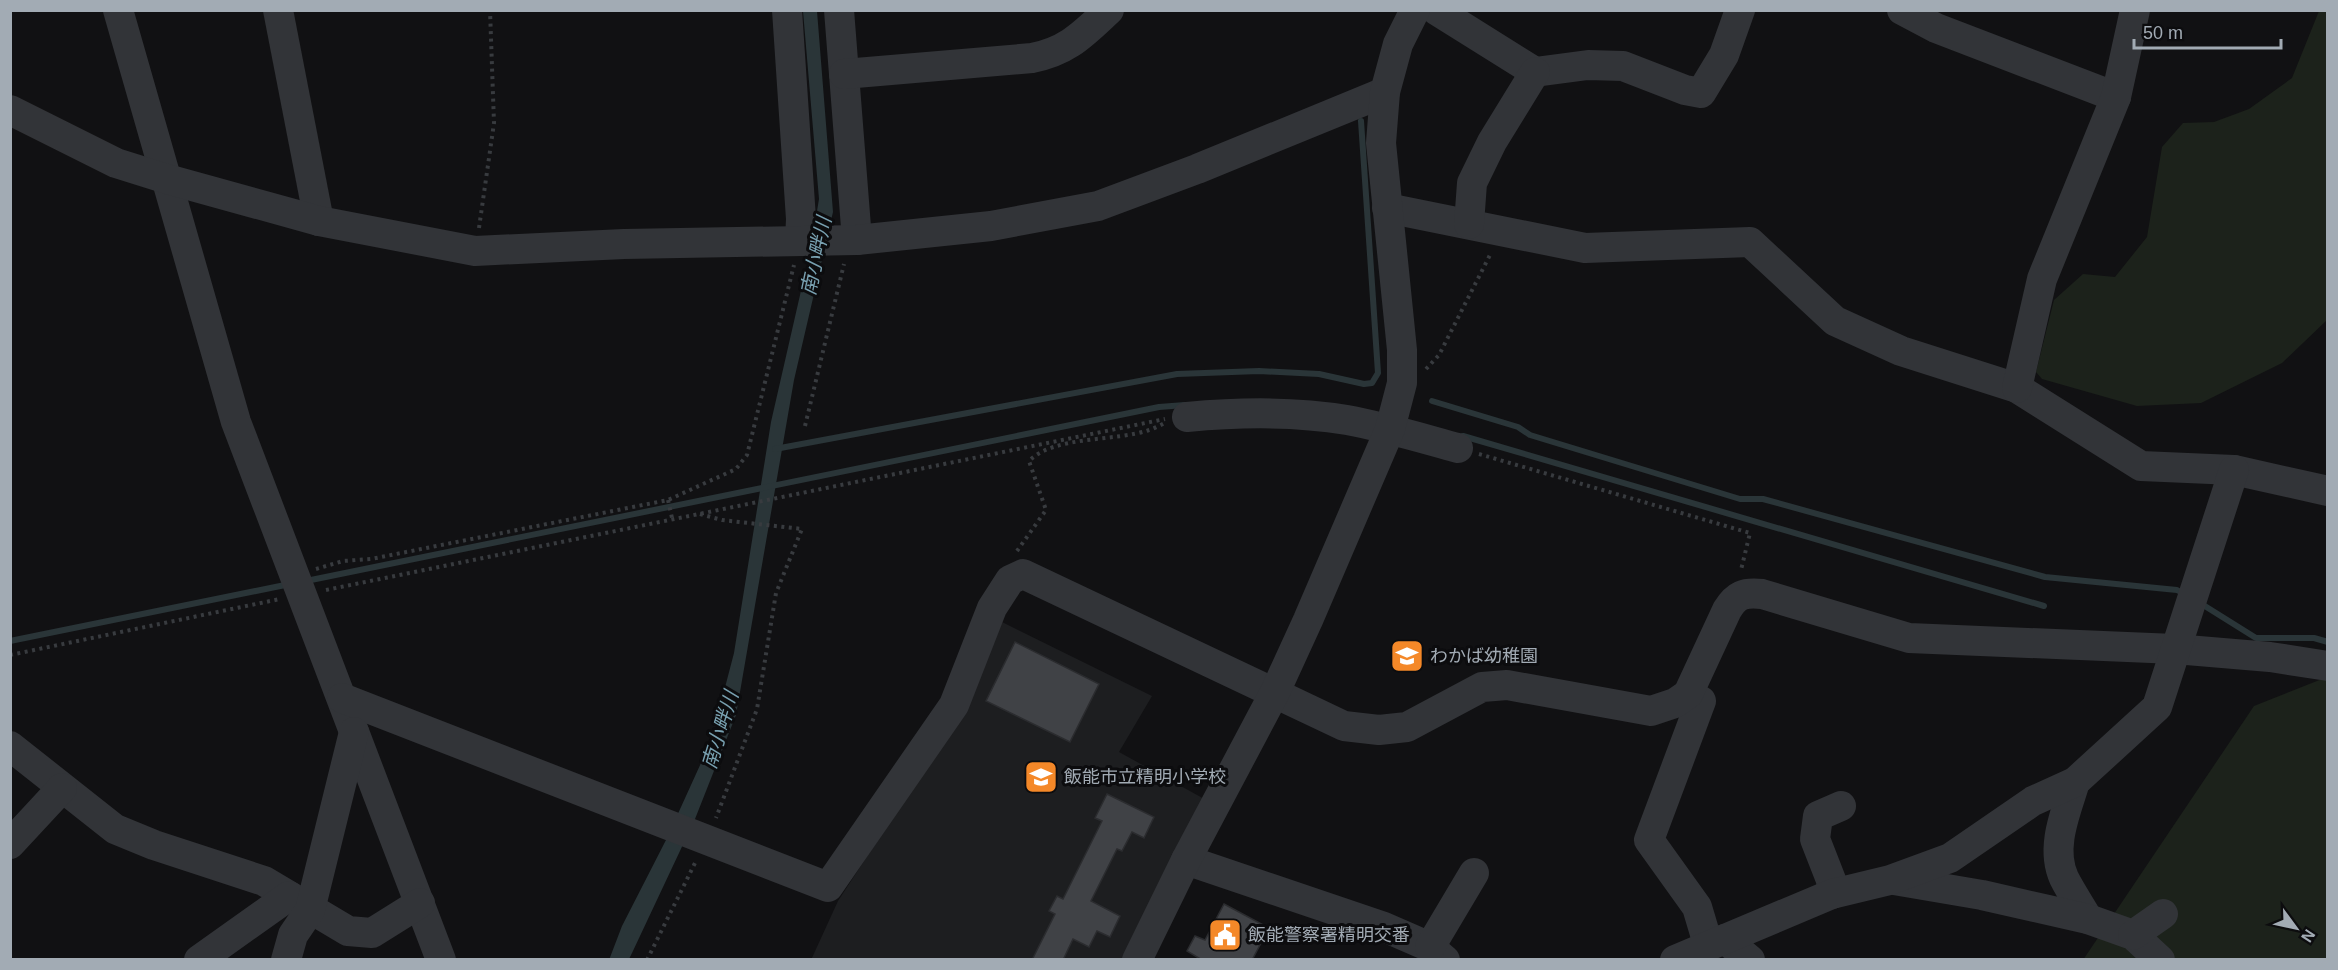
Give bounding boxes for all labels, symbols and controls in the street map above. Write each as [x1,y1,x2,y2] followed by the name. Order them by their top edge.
[2134,12,2281,50] scale bar
[2143,23,2183,43] text: 50 m
[797,213,835,297] water label: 南小畔川
[1389,638,1425,674] school or university icon: わかば幼稚園
[1430,646,1538,666] place label: わかば幼稚園
[698,687,743,771] water label: 南小畔川
[1023,759,1059,795] school or university icon: 飯能市立精明小学校
[1064,767,1226,787] place label: 飯能市立精明小学校
[2266,898,2326,958] north arrow
[1207,917,1243,953] public building icon: 飯能警察署精明交番
[1248,925,1410,945] place label: 飯能警察署精明交番
[2298,926,2318,945] text: N

